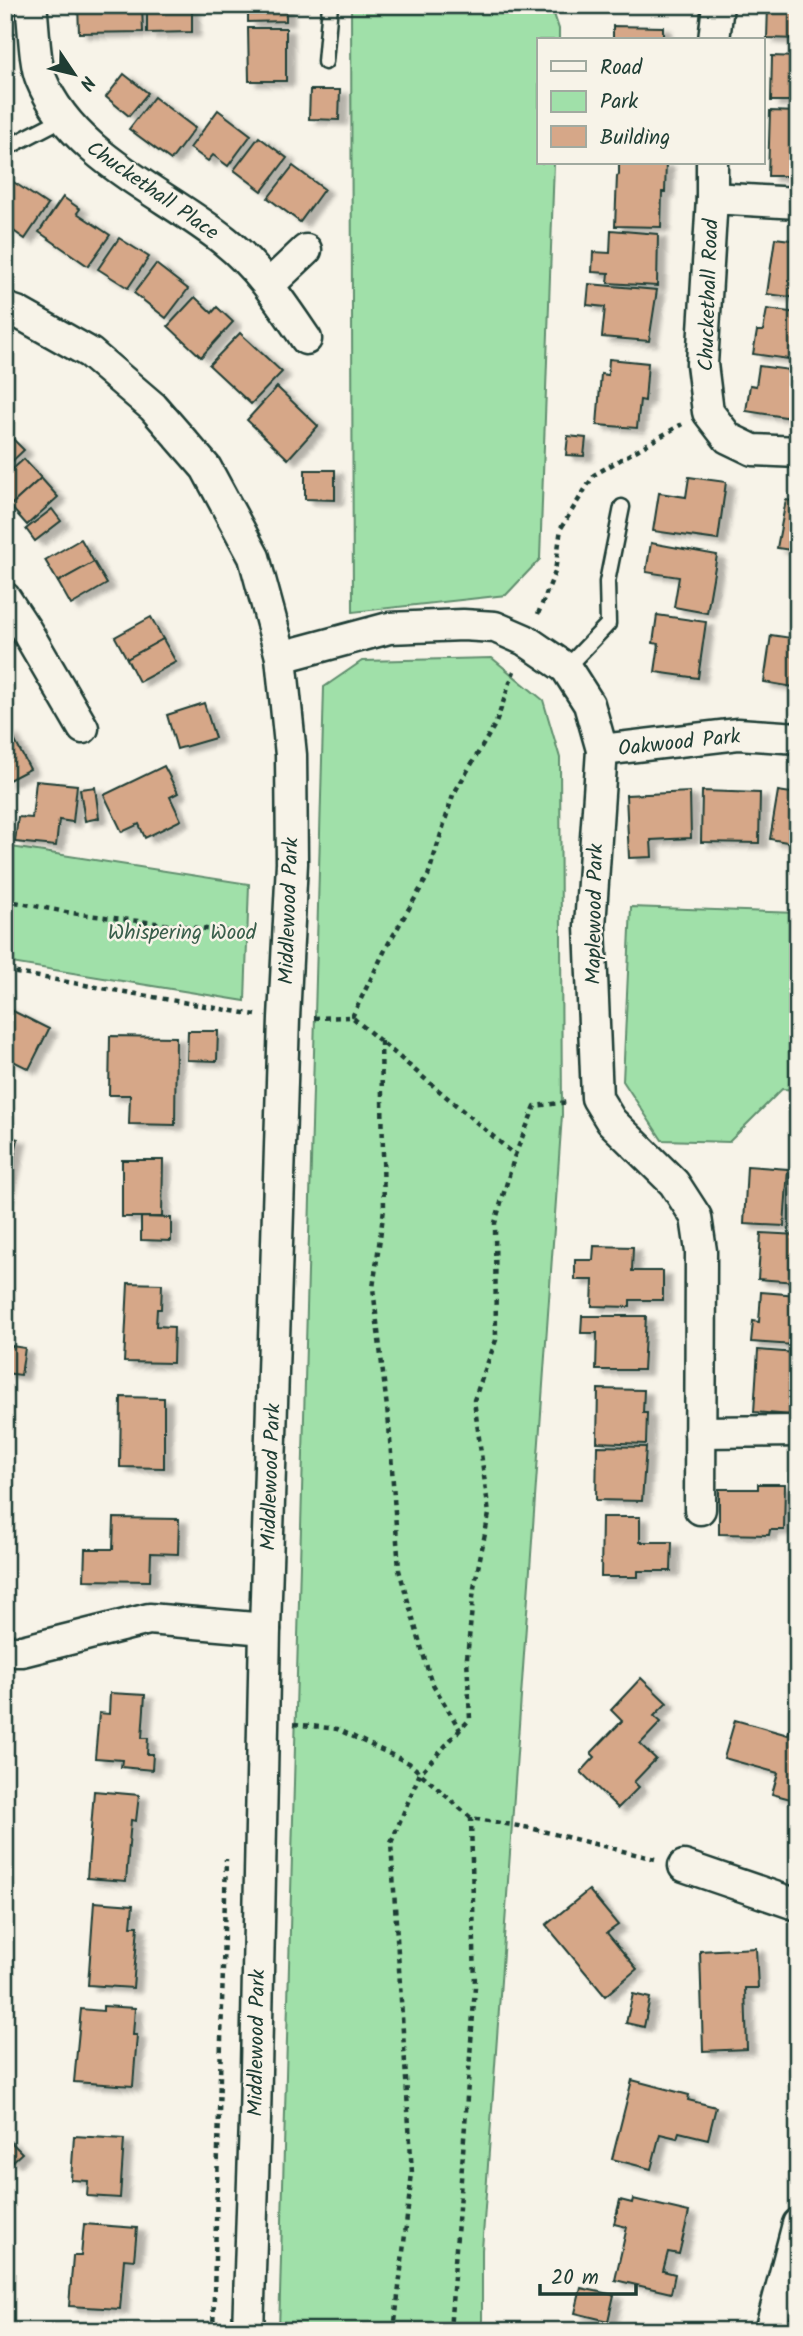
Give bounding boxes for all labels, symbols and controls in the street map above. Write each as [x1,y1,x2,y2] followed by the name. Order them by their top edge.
[38,38,108,108] north arrow
[537,38,764,164] legend
[600,52,643,85] text: Road
[71,69,102,96] text: N
[600,86,638,119] text: Park
[600,122,670,155] text: Building
[79,133,226,250] street label: Chuckethall Place
[690,218,729,372] street label: Chuckethall Road
[616,721,742,766] street label: Oakwood Park
[270,837,309,985] street label: Middlewood Park
[578,843,613,985] street label: Maplewood Park
[108,917,257,950] park label: Whispering Wood
[252,1403,291,1551] street label: Middlewood Park
[240,1969,275,2117] street label: Middlewood Park
[540,2252,637,2296] scale bar
[551,2262,599,2295] text: 20 m

